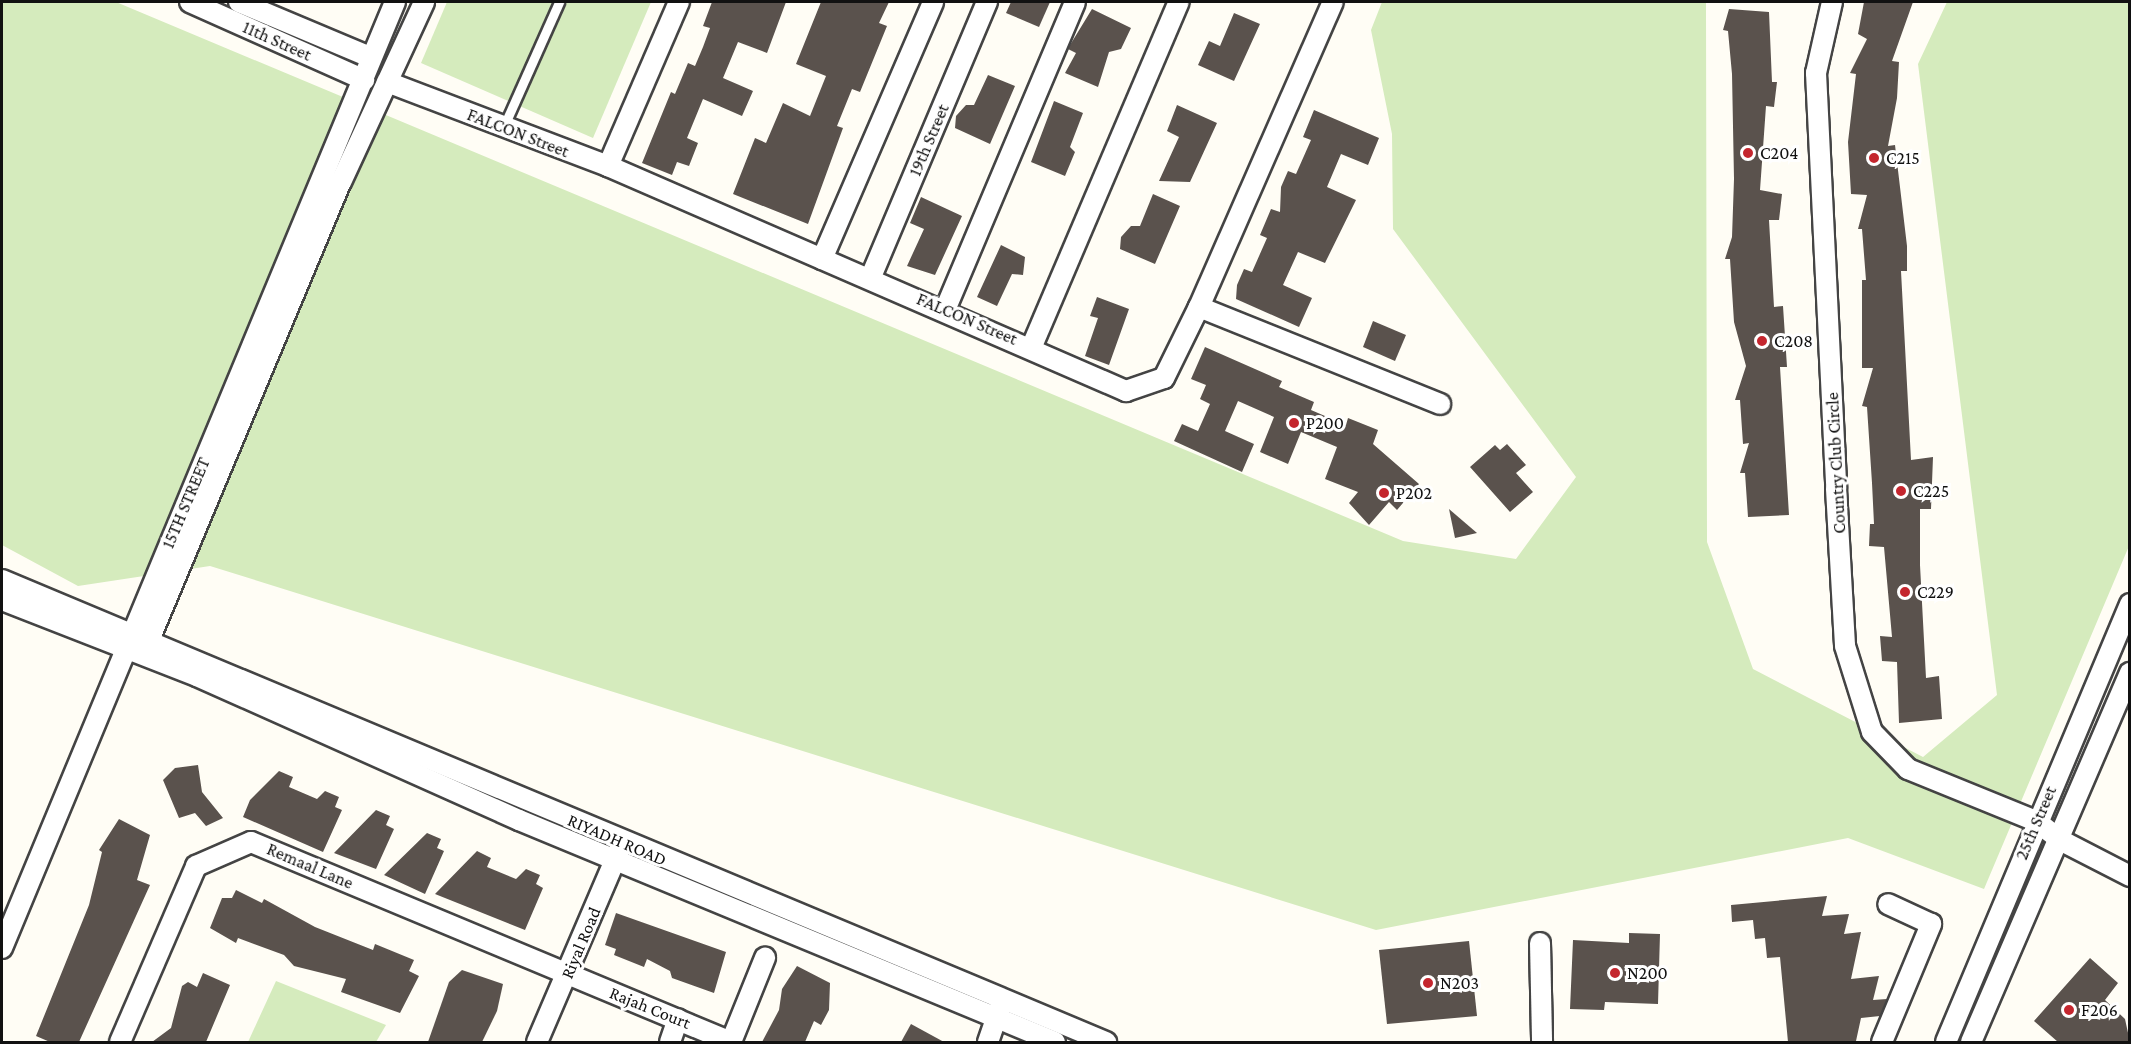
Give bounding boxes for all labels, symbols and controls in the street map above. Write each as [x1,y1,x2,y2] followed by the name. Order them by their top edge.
[239,16,315,66] street label: 11th Street
[904,101,954,179] street label: 19th Street
[464,104,572,162] street label: FALCON Street
[1760,142,1799,164] place label: C204
[1741,146,1755,160] marker: C204
[1886,147,1920,169] place label: C215
[1867,151,1881,165] marker: C215
[913,288,1021,350] street label: FALCON Street
[1774,330,1813,352] place label: C208
[1755,334,1769,348] marker: C208
[1822,392,1850,534] street label: Country Club Circle
[1306,412,1344,434] place label: P200
[1287,416,1301,430] marker: P200
[157,454,215,552] street label: 15TH STREET
[1913,480,1949,502] place label: C225
[1396,482,1432,504] place label: P202
[1894,484,1908,498] marker: C225
[1377,486,1391,500] marker: P202
[1917,581,1954,603] place label: C229
[1898,585,1912,599] marker: C229
[2011,783,2061,863] street label: 25th Street
[564,809,670,871] street label: RIYADH ROAD
[264,838,356,894] street label: Remaal Lane
[556,904,606,982] street label: Riyal Road
[1627,962,1668,984] place label: N200
[1608,966,1622,980] marker: N200
[1440,972,1479,994] place label: N203
[1421,976,1435,990] marker: N203
[606,982,694,1034] street label: Rajah Court
[2081,999,2118,1021] place label: F206
[2062,1003,2076,1017] marker: F206

